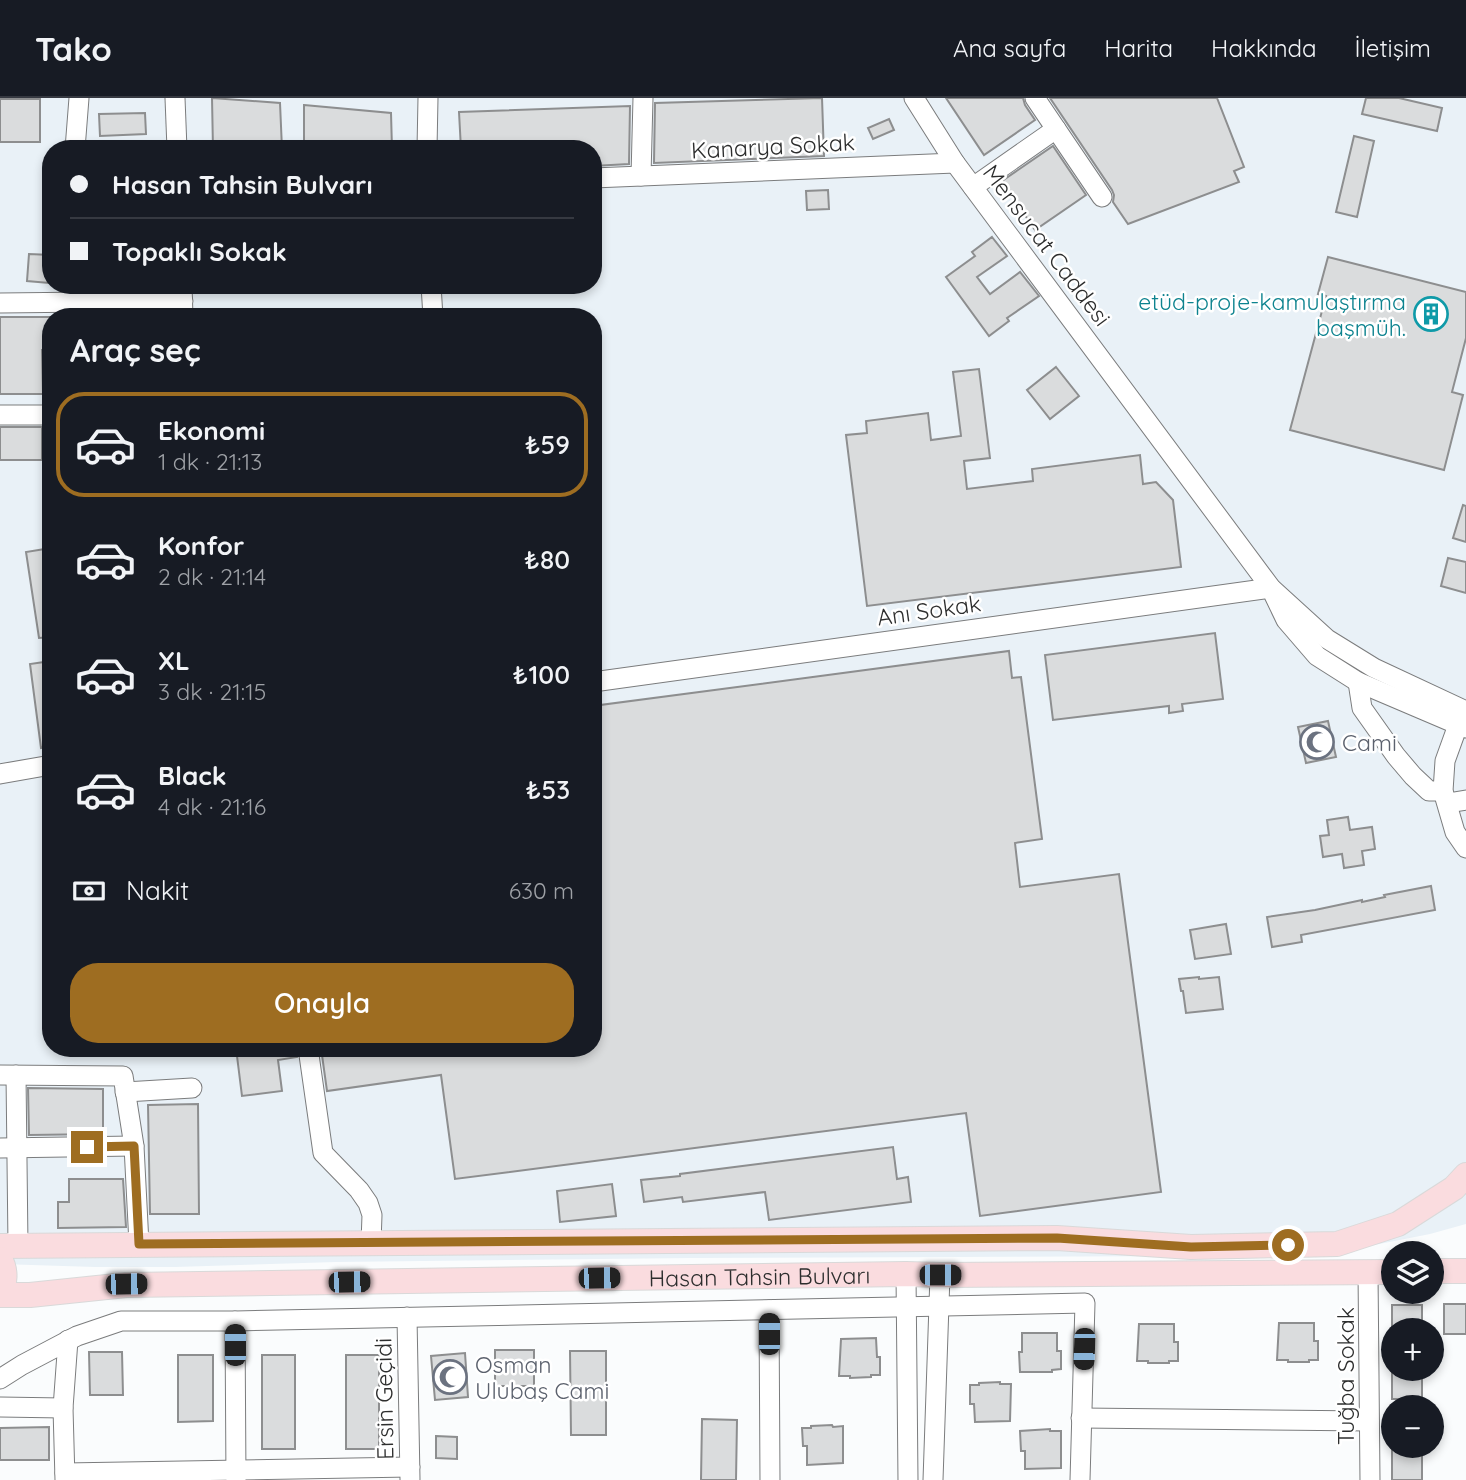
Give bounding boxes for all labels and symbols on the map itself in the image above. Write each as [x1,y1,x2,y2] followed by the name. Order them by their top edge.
[690,127,856,165] street label: Kanarya Sokak
[977,159,1117,331] street label: Mensucat Caddesi
[1138,287,1406,342] place label: etüd-proje-kamulaştırma başmüh.
[1412,295,1450,333] building icon: etüd-proje-kamulaştırma başmüh.
[875,588,983,632] street label: Anı Sokak
[1298,723,1336,761] mosque icon: Cami
[1342,728,1397,757] place label: Cami
[71,1131,103,1163] route end
[1272,1229,1304,1261] route start
[648,1260,870,1292] street label: Hasan Tahsin Bulvarı
[920,1265,962,1286] car
[578,1267,621,1289] car
[328,1271,371,1293] car
[105,1273,148,1295] car
[1331,1307,1360,1445] street label: Tuğba Sokak
[759,1313,780,1355] car
[225,1324,246,1366] car
[1073,1328,1096,1370] car
[368,1338,400,1460] street label: Ersin Geçidi
[475,1350,609,1405] place label: Osman Ulubaş Cami
[431,1358,469,1396] mosque icon: Osman Ulubaş Cami

